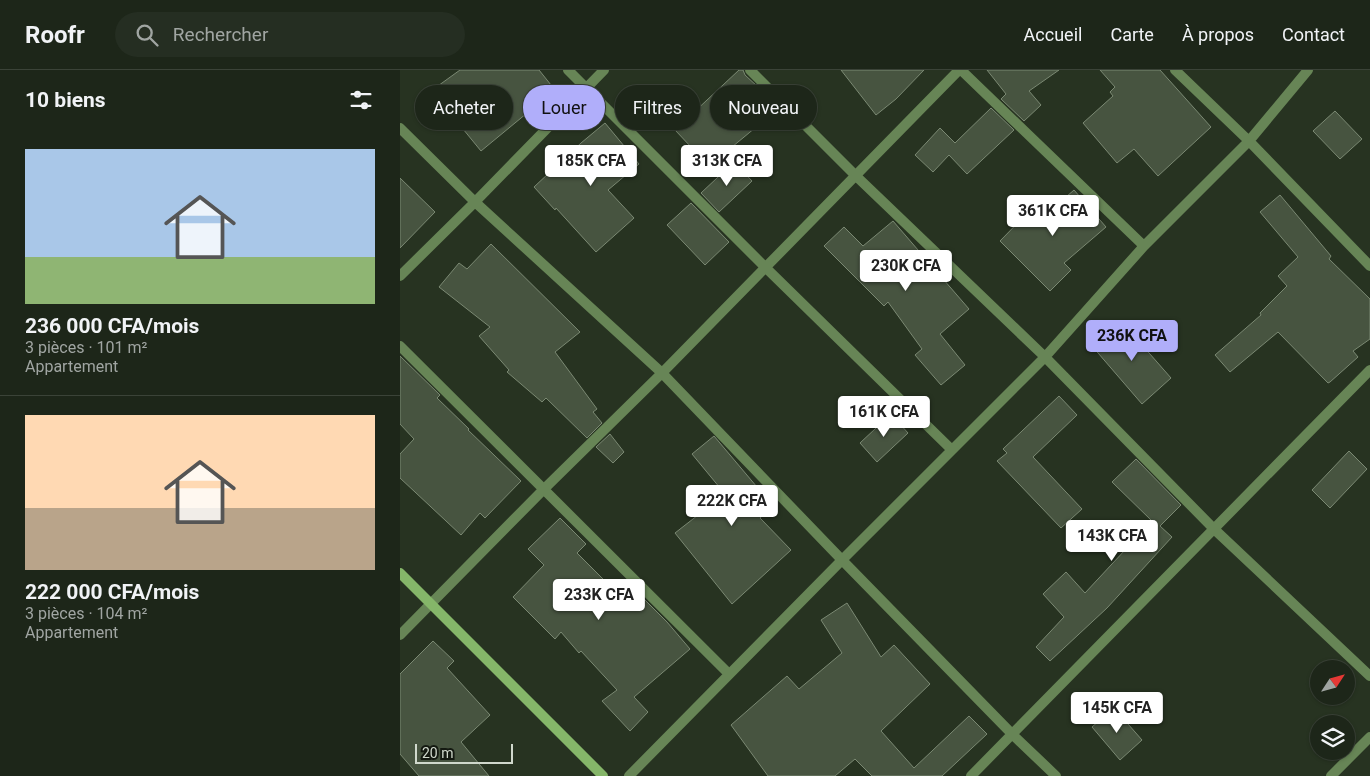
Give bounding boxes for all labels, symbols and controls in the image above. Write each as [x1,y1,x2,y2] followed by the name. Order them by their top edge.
[115,12,465,57] search box
[25,21,85,49] text: Roofr
[133,21,161,49] icon: search
[173,23,268,46] text: Rechercher
[1024,24,1082,45] text: Accueil
[1110,24,1154,45] text: Carte
[1182,24,1254,45] text: À propos
[1282,24,1345,45] text: Contact
[415,85,513,130] chip: Acheter
[523,85,605,130] chip: Louer
[615,85,700,130] chip: Filtres
[710,85,817,130] chip: Nouveau
[347,86,375,114] icon: filters
[25,88,106,112] text: 10 biens
[539,144,643,187] pin: 185K CFA
[675,144,779,187] pin: 313K CFA
[556,151,626,170] text: 185K CFA
[692,151,762,170] text: 313K CFA
[155,182,245,272] icon: home
[1001,194,1105,237] pin: 361K CFA
[1018,201,1088,220] text: 361K CFA
[854,250,958,292] pin: 230K CFA
[871,256,941,275] text: 230K CFA
[25,314,199,338] text: 236 000 CFA/mois
[1080,320,1184,362] pin: 236K CFA
[1097,326,1167,345] text: 236K CFA
[25,338,147,357] text: 3 pièces · 101 m²
[25,357,118,376] text: Appartement
[832,396,936,438] pin: 161K CFA
[849,402,919,421] text: 161K CFA
[155,447,245,537] icon: home
[680,484,784,527] pin: 222K CFA
[697,491,767,510] text: 222K CFA
[1060,520,1164,562] pin: 143K CFA
[1077,526,1147,545] text: 143K CFA
[547,578,651,621] pin: 233K CFA
[25,580,199,604] text: 222 000 CFA/mois
[564,585,634,604] text: 233K CFA
[25,604,147,623] text: 3 pièces · 104 m²
[25,623,118,642] text: Appartement
[1310,660,1355,705] north arrow
[1310,660,1355,760] map controls
[1065,692,1169,734] pin: 145K CFA
[1082,698,1152,717] text: 145K CFA
[1310,715,1355,760] button: layers
[415,741,512,764] scale bar
[422,745,454,761] text: 20 m

